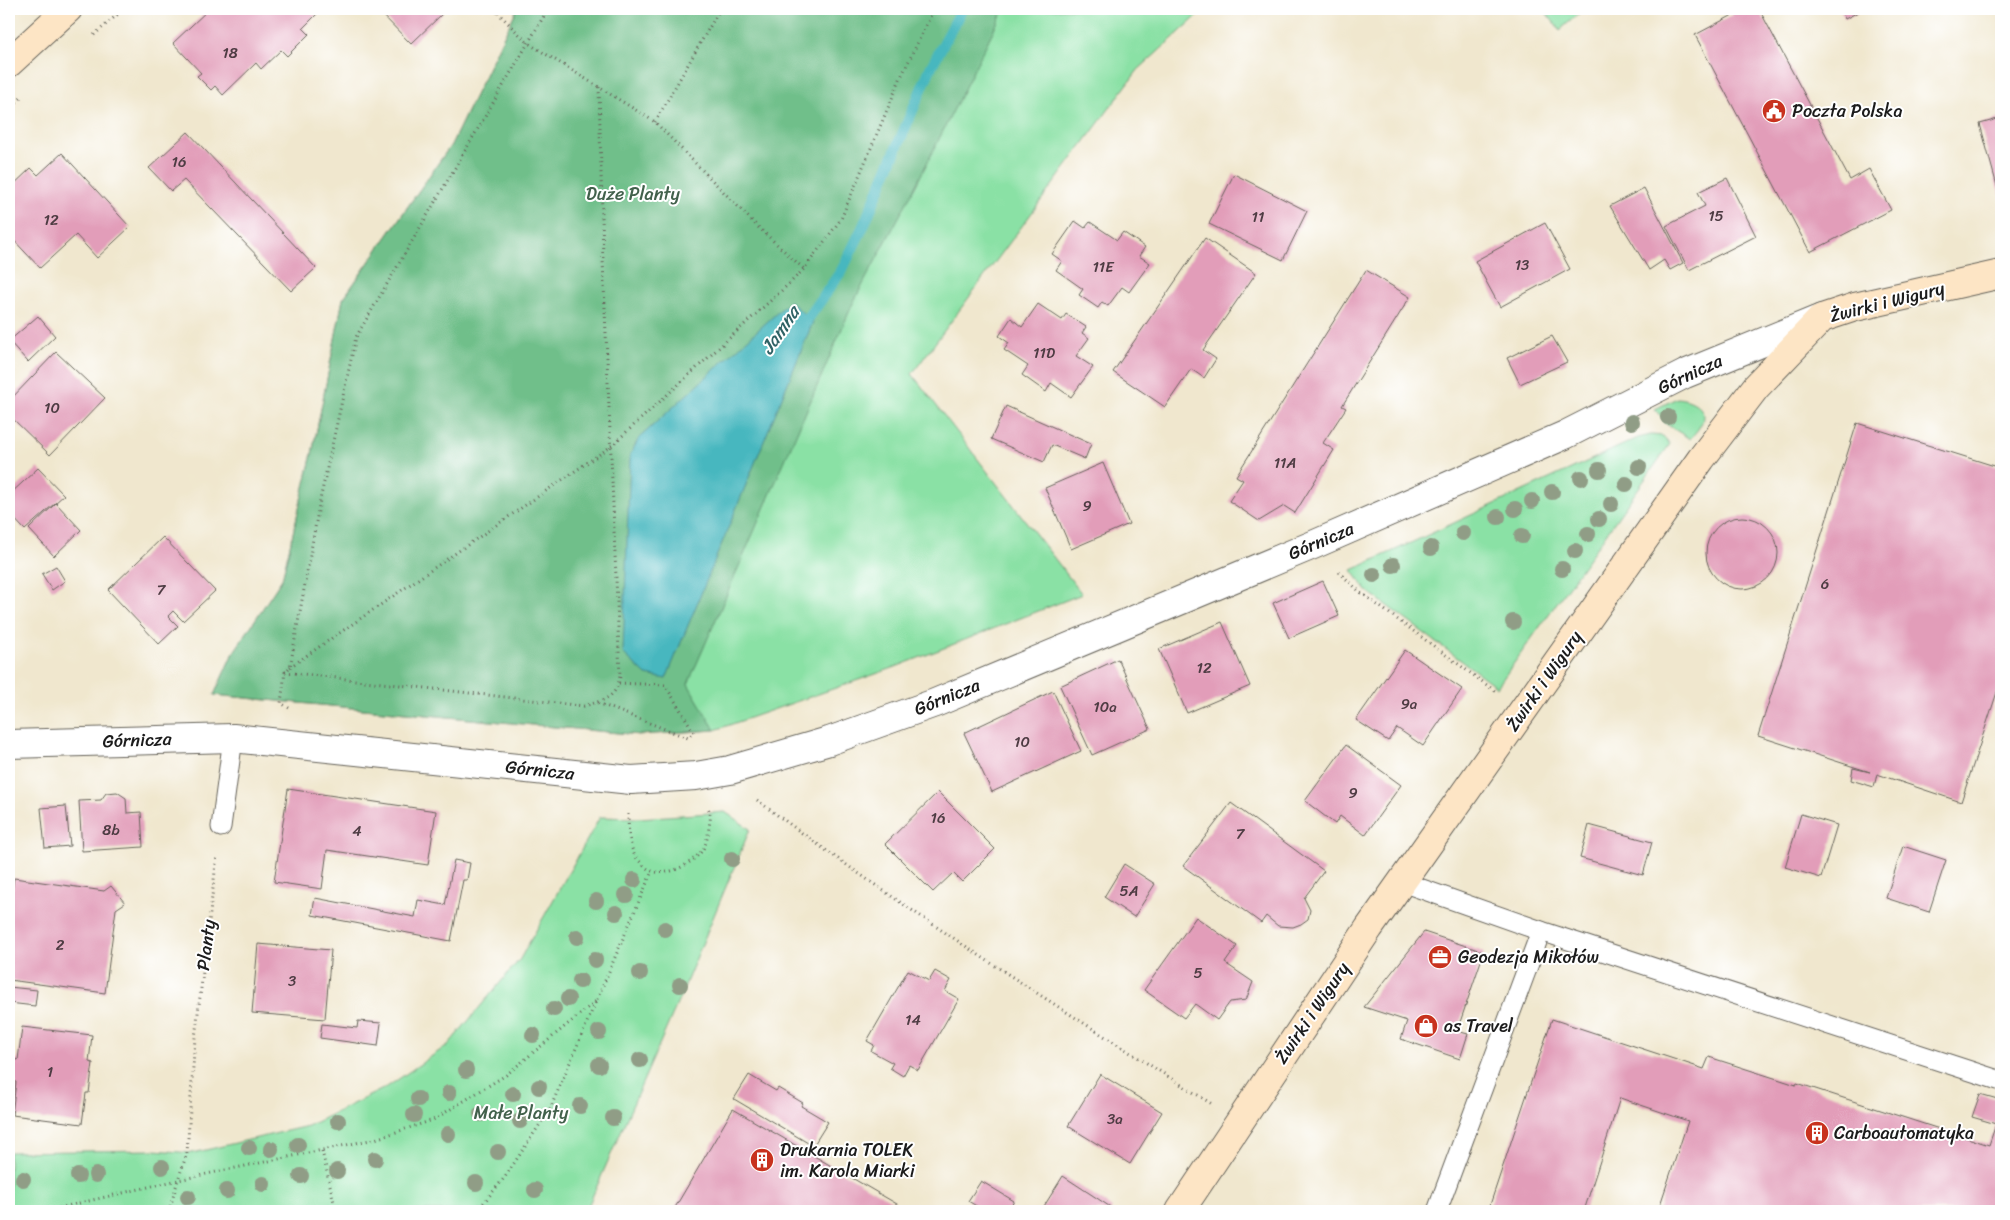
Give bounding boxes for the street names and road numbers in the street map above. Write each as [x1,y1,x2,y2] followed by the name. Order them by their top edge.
[1826,272,1949,332] street label: Żwirki i Wigury
[1652,345,1729,403] street label: Górnicza
[1283,512,1360,569] street label: Górnicza
[1497,623,1591,738] street label: Żwirki i Wigury
[909,669,986,725] street label: Górnicza
[102,723,173,757] street label: Górnicza
[504,750,577,790] street label: Górnicza
[187,917,225,972] street label: Planty
[1266,955,1359,1071] street label: Żwirki i Wigury

